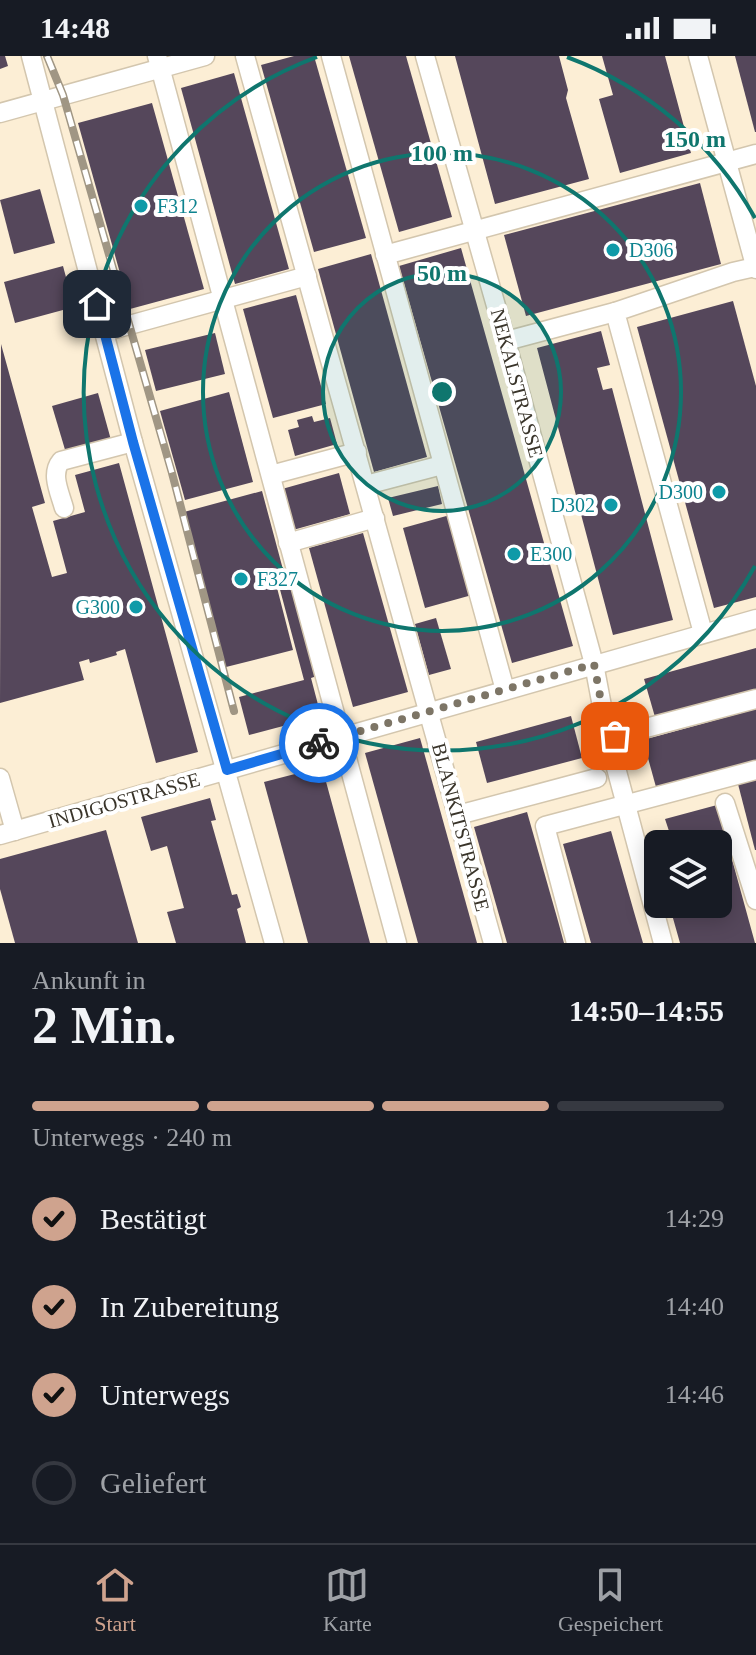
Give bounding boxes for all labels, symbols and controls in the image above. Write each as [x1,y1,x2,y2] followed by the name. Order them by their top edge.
[40,11,110,44] text: 14:48
[664,126,726,152] text: 150 m
[411,140,473,166] text: 100 m
[157,195,198,217] place label: F312
[132,197,150,215] marker: F312
[629,239,673,261] place label: D306
[604,241,622,259] marker: D306
[417,260,467,286] text: 50 m
[63,270,131,338] pin
[75,282,119,326] icon: home
[487,306,547,460] street label: NEKALSTRASSE
[428,378,456,406] centre of rings
[659,481,703,503] place label: D300
[710,483,728,501] marker: D300
[551,494,595,516] place label: D302
[602,496,620,514] marker: D302
[530,543,572,565] place label: E300
[505,545,523,563] marker: E300
[257,568,298,590] place label: F327
[232,570,250,588] marker: F327
[76,596,120,618] place label: G300
[127,598,145,616] marker: G300
[581,702,649,770] pin
[279,703,359,783] courier
[593,714,637,758] icon: bag
[297,721,341,765] icon: bike
[428,740,494,914] street label: BLANKITSTRASSE
[46,768,202,832] street label: INDIGOSTRASSE
[644,830,732,918] map controls
[644,830,732,918] button: layers
[32,966,145,995] text: Ankunft in
[569,994,724,1027] text: 14:50–14:55
[32,997,176,1054] text: 2 Min.
[32,1123,232,1152] text: Unterwegs · 240 m
[32,1197,76,1241] icon: check
[100,1202,207,1235] text: Bestätigt
[665,1204,724,1233] text: 14:29
[32,1285,76,1329] icon: check
[100,1290,279,1323] text: In Zubereitung
[665,1292,724,1321] text: 14:40
[32,1373,76,1417] icon: check
[100,1378,230,1411] text: Unterwegs
[665,1380,724,1409] text: 14:46
[100,1466,207,1499] text: Geliefert
[93,1563,137,1637] tab: Start
[323,1563,372,1637] tab: Karte
[558,1563,663,1637] tab: Gespeichert

